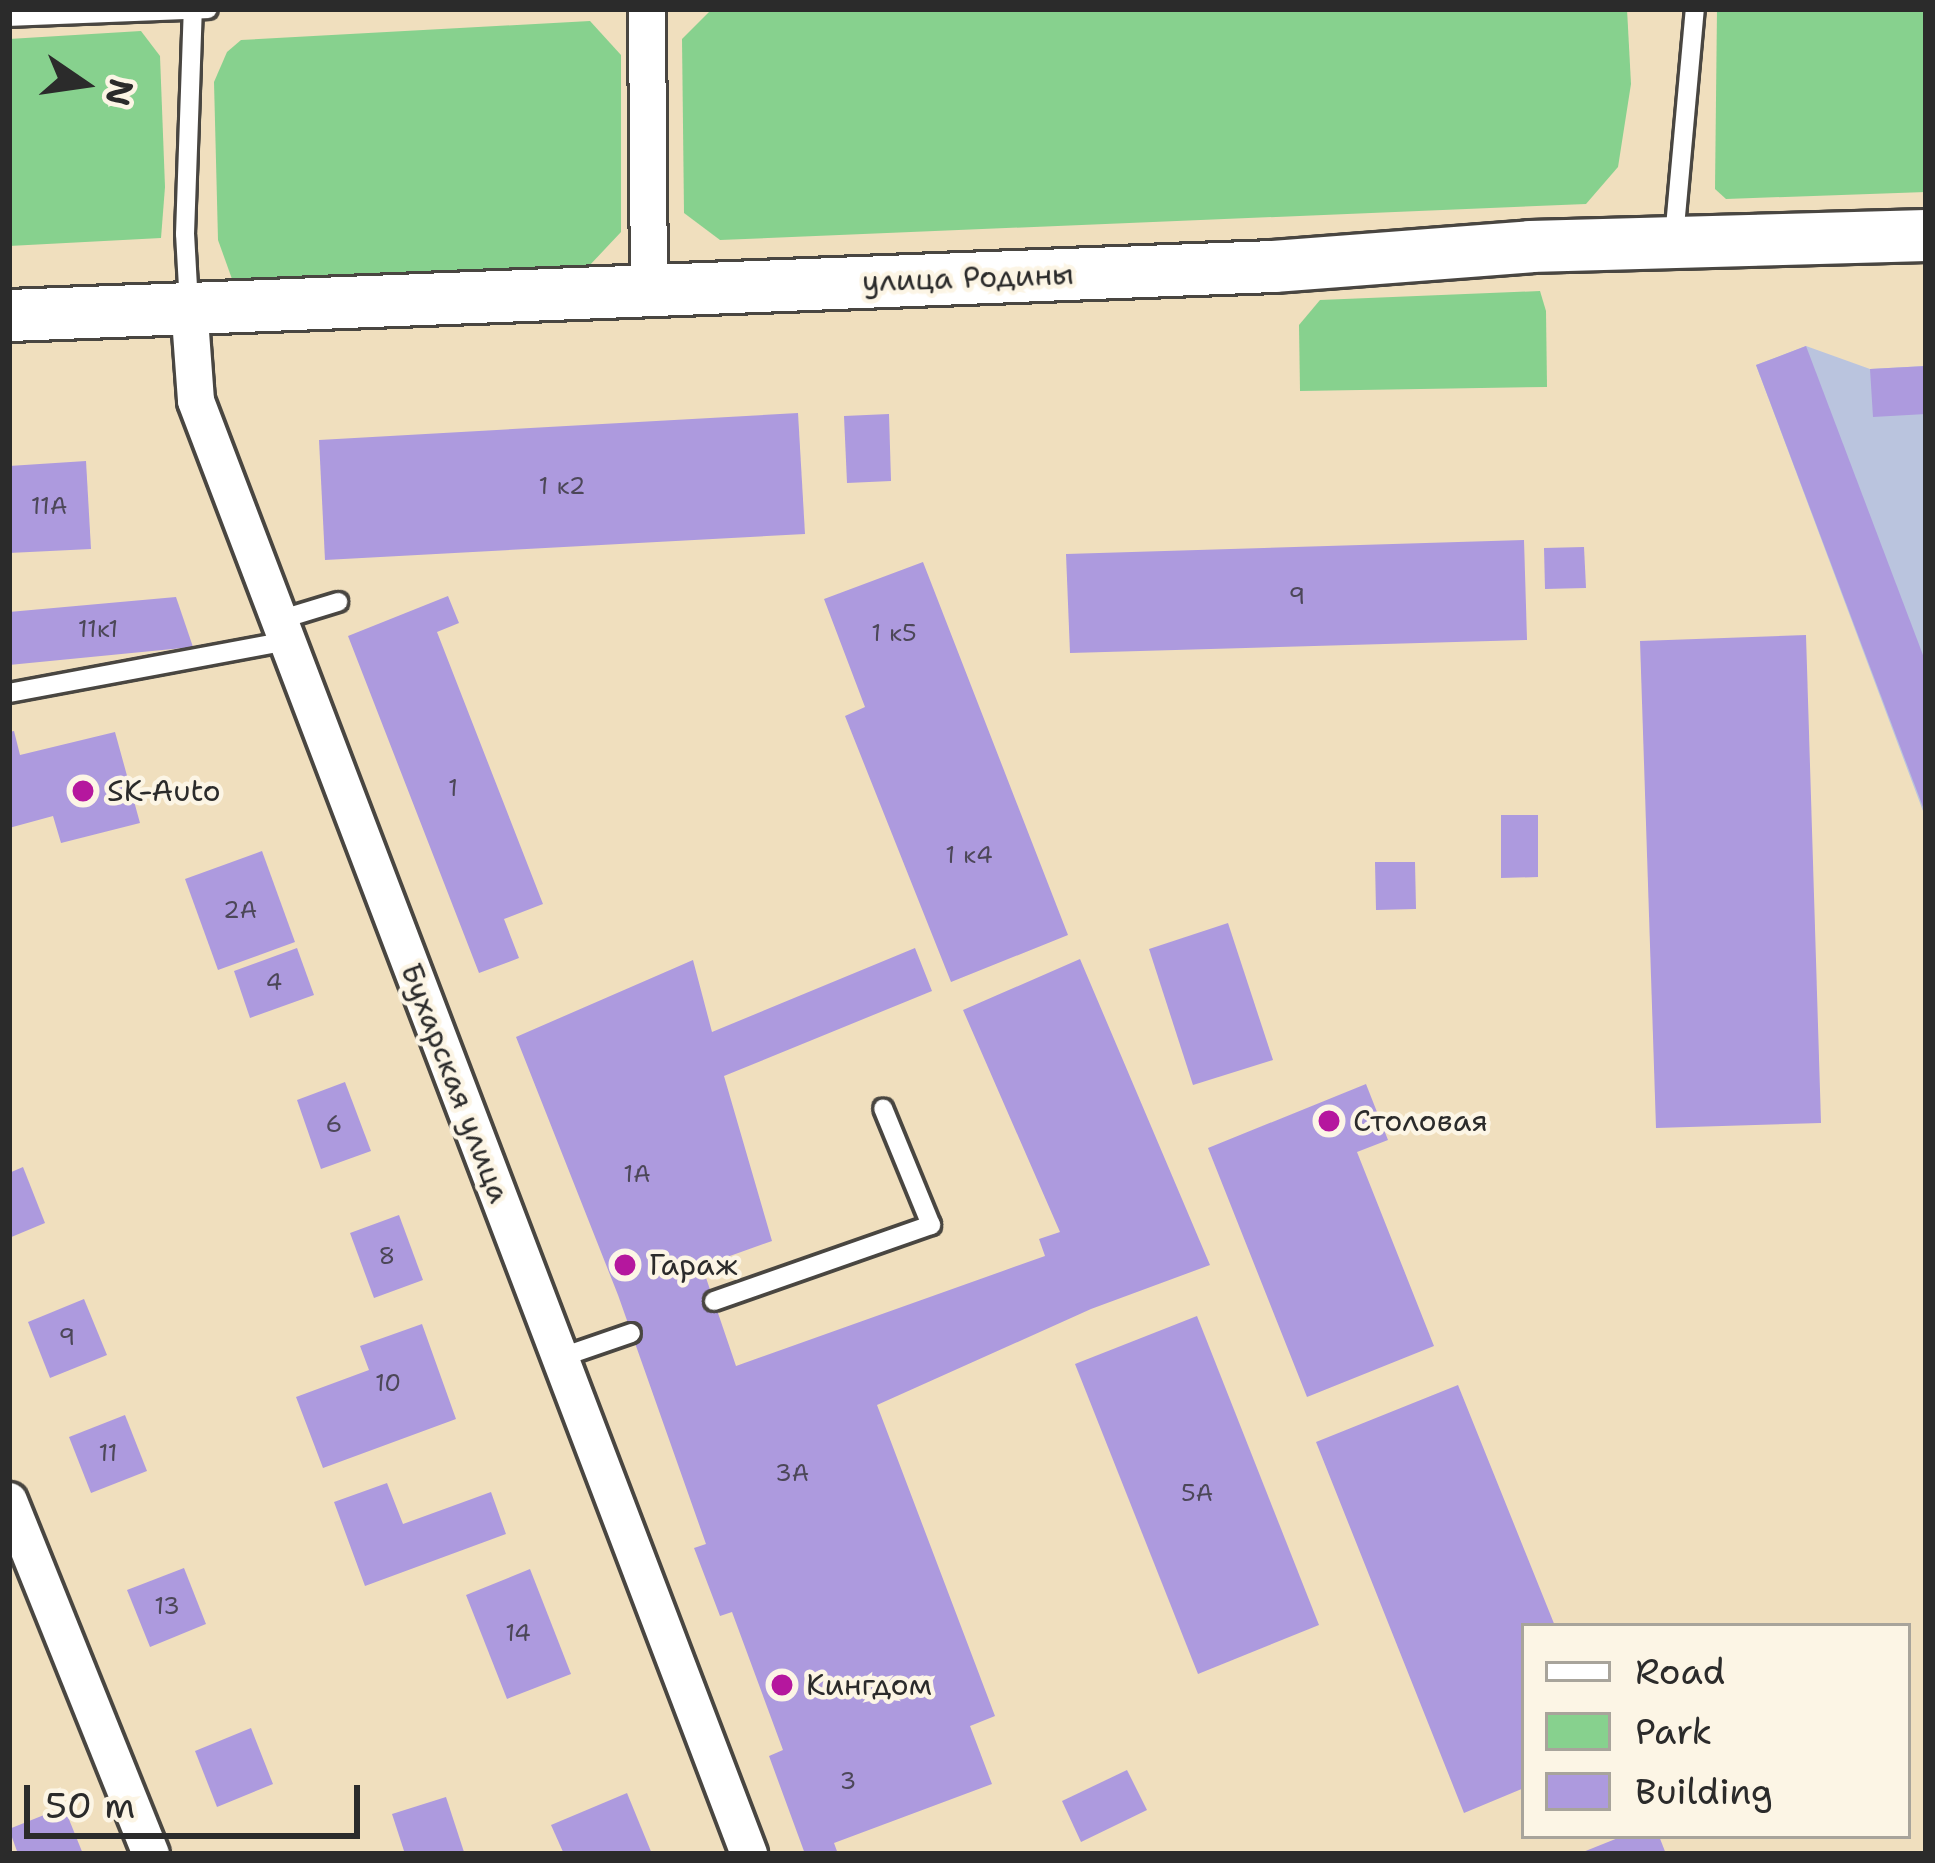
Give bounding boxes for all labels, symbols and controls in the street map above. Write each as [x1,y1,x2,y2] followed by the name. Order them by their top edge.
[24,24,144,144] north arrow
[95,74,144,110] text: N
[862,256,1074,300] street label: улица Родины
[538,473,586,501] house number: 1 к2
[31,493,67,521] house number: 11А
[1289,583,1305,611] house number: 9
[78,616,118,644] house number: 11к1
[871,620,917,648] house number: 1 к5
[107,773,221,809] place label: SK-Auto
[448,775,458,803] house number: 1
[70,778,96,804] marker: SK-Auto
[945,842,993,870] house number: 1 к4
[223,897,257,925] house number: 2А
[393,958,517,1208] street label: Бухарская улица
[266,969,282,997] house number: 4
[1353,1103,1488,1139] place label: Столовая
[1316,1108,1342,1134] marker: Столовая
[326,1111,342,1139] house number: 6
[623,1161,651,1189] house number: 1А
[379,1243,395,1271] house number: 8
[649,1247,737,1283] place label: Гараж
[612,1252,638,1278] marker: Гараж
[59,1324,75,1352] house number: 9
[375,1370,401,1398] house number: 10
[98,1440,118,1468] house number: 11
[775,1460,809,1488] house number: 3А
[1181,1480,1213,1508] house number: 5А
[154,1593,180,1621] house number: 13
[505,1620,531,1648] house number: 14
[1521,1623,1911,1839] legend
[1635,1647,1725,1696] text: Road
[806,1667,932,1703] place label: Кингдом
[769,1672,795,1698] marker: Кингдом
[1635,1707,1712,1756] text: Park
[30,1761,366,1835] scale bar
[1635,1767,1773,1816] text: Building
[840,1768,856,1796] house number: 3
[45,1781,135,1830] text: 50 m

